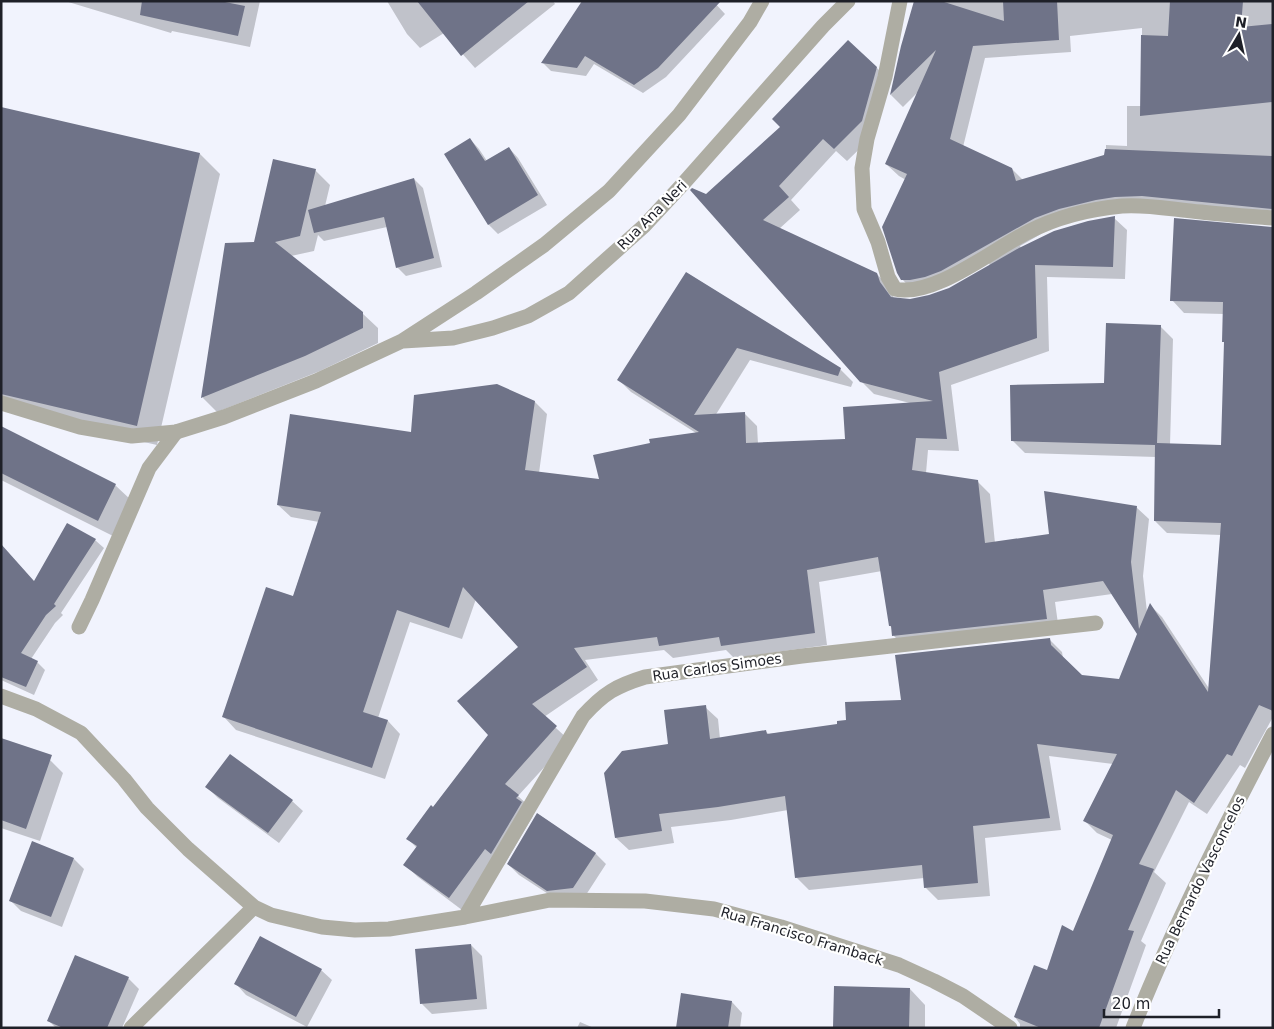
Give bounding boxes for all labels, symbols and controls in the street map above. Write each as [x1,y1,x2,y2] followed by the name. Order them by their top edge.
[1214,10,1264,60] north arrow
[1234,13,1248,31] text: N
[614,177,690,253] street label: Rua Ana Neri
[651,650,783,684] street label: Rua Carlos Simoes
[1152,793,1248,967] street label: Rua Bernardo Vasconcelos
[719,904,886,969] street label: Rua Francisco Framback
[1104,986,1219,1018] scale bar
[1112,995,1150,1013] text: 20 m

